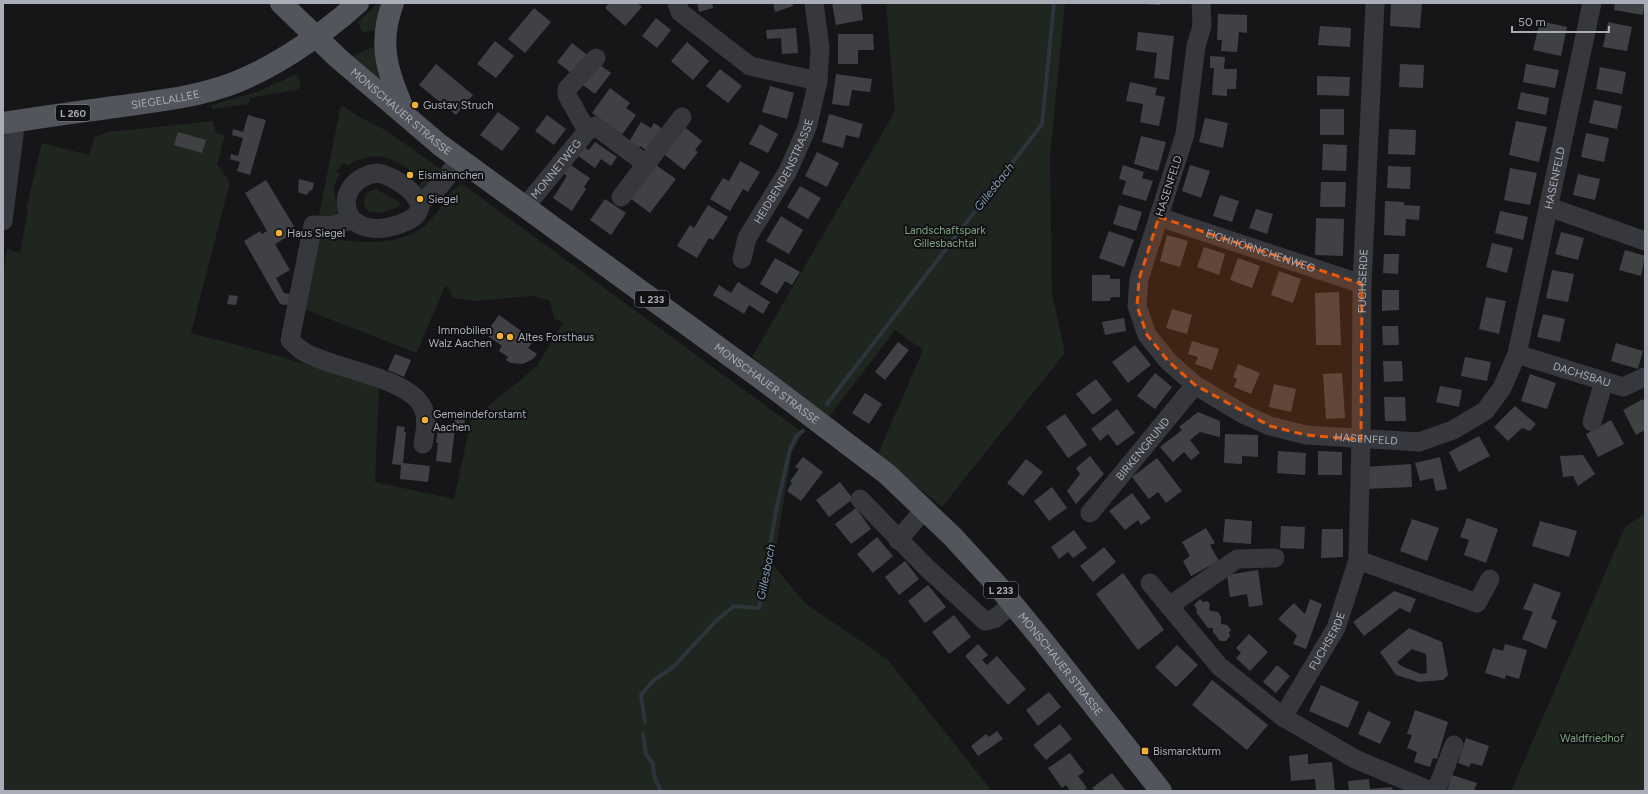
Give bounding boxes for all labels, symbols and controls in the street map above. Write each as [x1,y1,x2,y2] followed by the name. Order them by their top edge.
[1512,8,1609,34] scale bar
[1518,15,1546,29] text: 50 m
[348,65,454,158] street label: MONSCHAUER STRASSE
[130,87,201,111] street label: SIEGELALLEE
[423,99,494,112] place label: Gustav Struch
[410,100,420,110] marker: Gustav Struch
[56,105,90,121] road number: L 260
[751,117,815,226] street label: HEIDBENDENSTRASSE
[528,137,584,201] street label: MONNETWEG
[1542,145,1568,210] street label: HASENFELD
[1153,154,1185,218] street label: HASENFELD
[971,160,1017,214] water label: Gillesbach
[418,169,484,182] place label: Eismännchen
[405,170,415,180] marker: Eismännchen
[428,193,458,206] place label: Siegel
[415,194,425,204] marker: Siegel
[904,224,986,250] park label: Landschaftspark Gillesbachtal
[1204,226,1317,275] street label: EICHHÖRNCHENWEG
[287,227,345,240] place label: Haus Siegel
[274,228,284,238] marker: Haus Siegel
[1355,249,1370,313] street label: FUCHSERDE
[635,291,669,307] road number: L 233
[429,324,492,350] place label: Immobilien Walz Aachen
[495,331,505,341] marker: Immobilien Walz Aachen
[518,331,594,344] place label: Altes Forsthaus
[505,332,515,342] marker: Altes Forsthaus
[712,340,822,427] street label: MONSCHAUER STRASSE
[1551,359,1612,389] street label: DACHSBAU
[433,408,526,434] place label: Gemeindeforstamt Aachen
[1113,414,1173,483] street label: BIRKENGRUND
[420,415,430,425] marker: Gemeindeforstamt Aachen
[1334,430,1399,447] street label: HASENFELD
[754,543,778,601] water label: Gillesbach
[984,582,1018,598] road number: L 233
[1016,610,1106,718] street label: MONSCHAUER STRASSE
[1306,610,1347,672] street label: FUCHSERDE
[1560,732,1625,745] park label: Waldfriedhof
[1153,745,1221,758] place label: Bismarckturm
[1140,746,1150,756] marker: Bismarckturm

